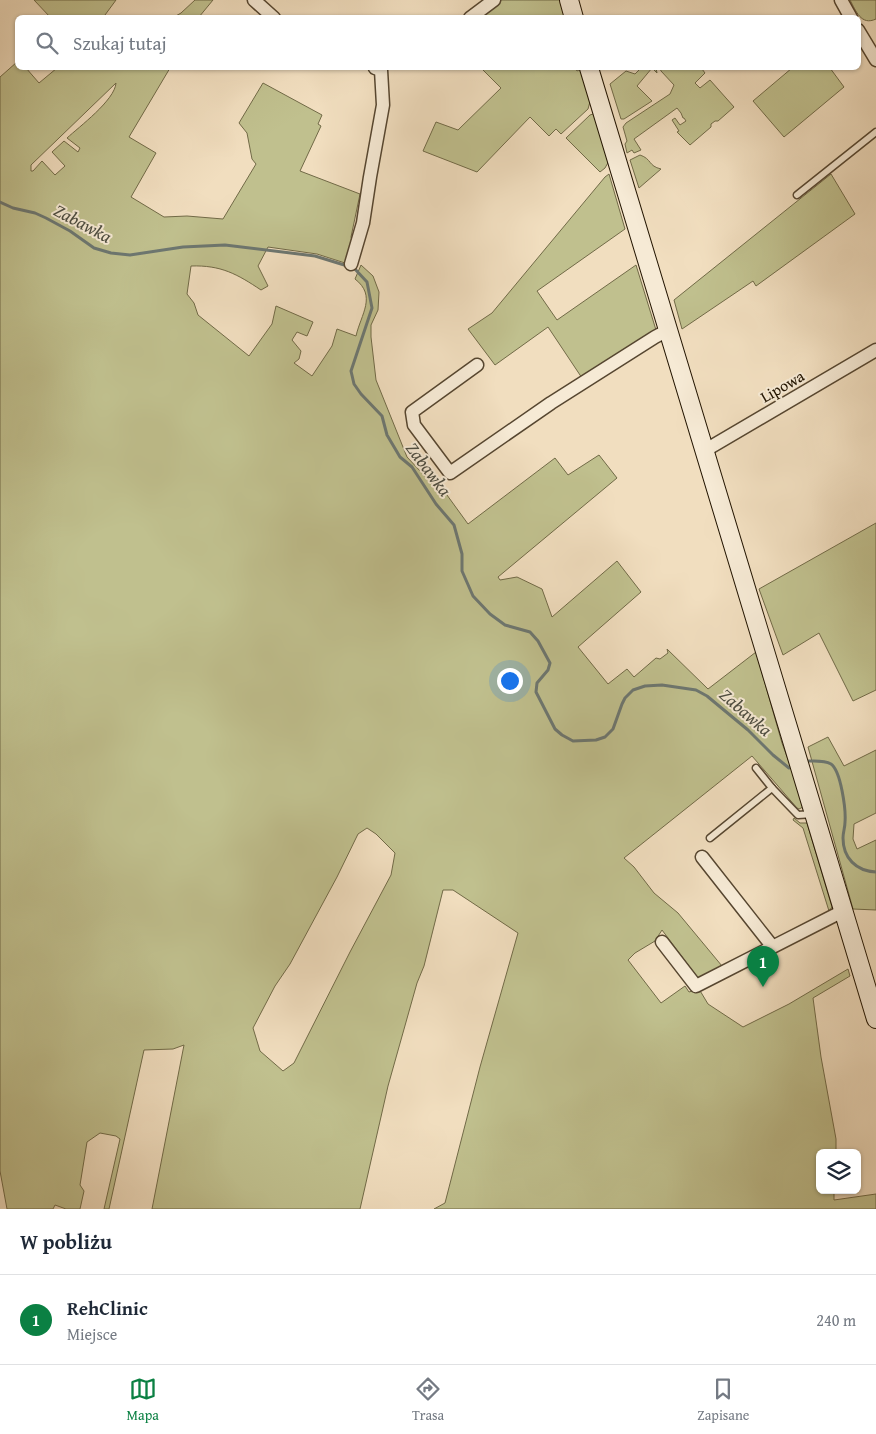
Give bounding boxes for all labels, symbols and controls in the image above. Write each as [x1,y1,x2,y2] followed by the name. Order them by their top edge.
[15,15,861,70] search box
[33,29,61,57] icon: search
[73,29,167,57] text: Szukaj tutaj
[49,196,117,250] water label: Zabawka
[755,364,809,408] street label: Lipowa
[400,436,459,503] water label: Zabawka
[497,668,523,694] your location
[714,681,779,743] water label: Zabawka
[747,946,779,987] pin: 1
[816,1149,861,1194] map controls
[816,1149,861,1194] button: layers
[20,1226,112,1257] text: W pobliżu
[67,1294,148,1322] text: RehClinic
[32,1308,40,1332] text: 1
[816,1308,856,1332] text: 240 m
[67,1322,117,1346] text: Miejsce
[127,1375,159,1425] tab: Mapa
[412,1375,444,1425] tab: Trasa
[697,1375,749,1425] tab: Zapisane

